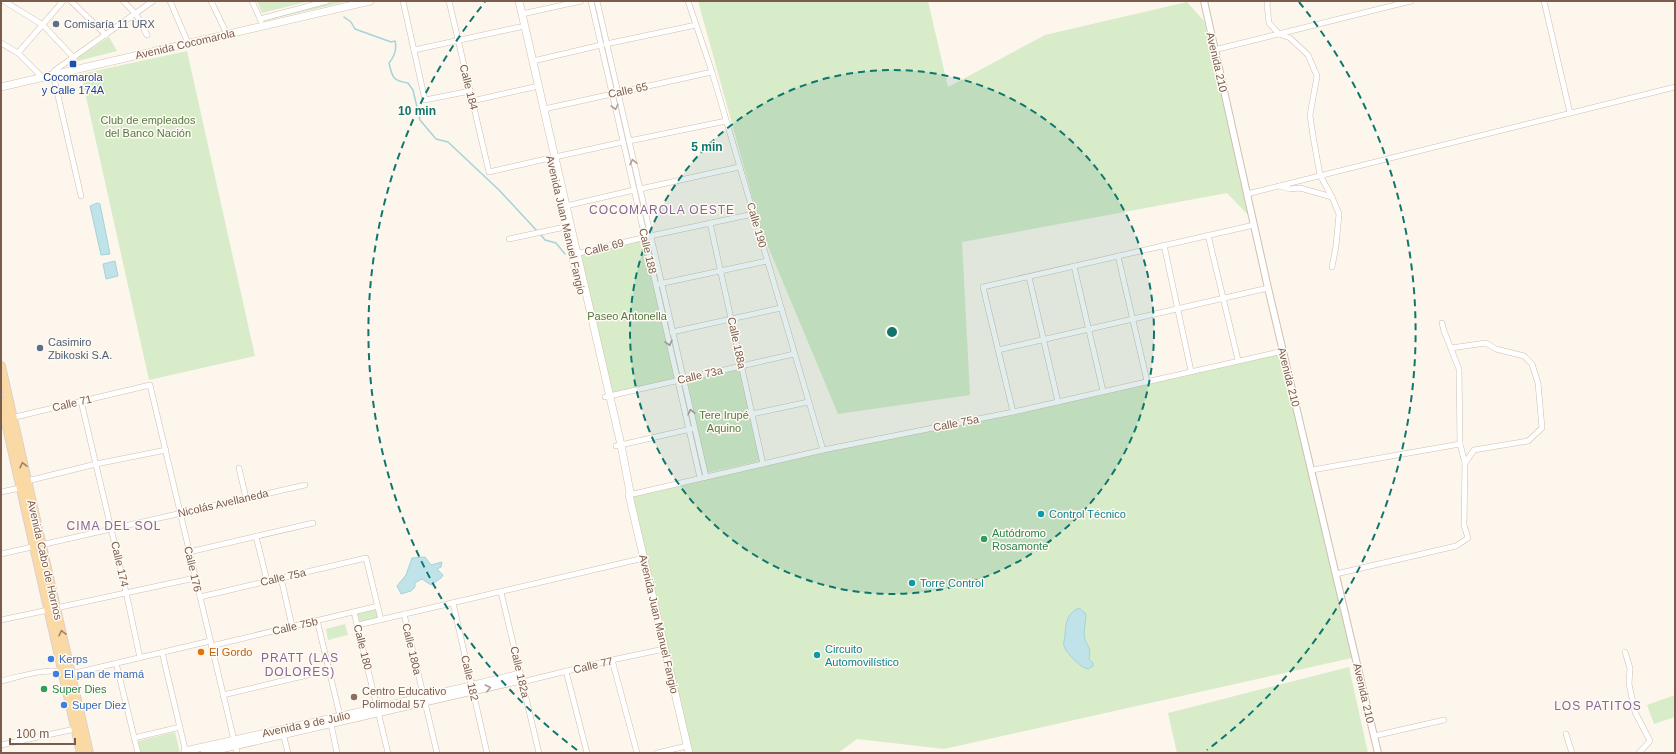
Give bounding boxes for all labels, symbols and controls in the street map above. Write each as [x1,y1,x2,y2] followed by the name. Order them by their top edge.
[64,18,156,30] place label: Comisaría 11 URX
[51,19,61,29] marker: Comisaría 11 URX
[134,26,237,61] street label: Avenida Cocomarola
[1204,31,1230,93] street label: Avenida 210
[68,59,78,69] marker: Cocomarola y Calle 174A
[458,63,480,111] street label: Calle 184
[42,71,105,96] place label: Cocomarola y Calle 174A
[607,80,649,100] street label: Calle 65
[398,104,436,118] text: 10 min
[611,104,619,110] one-way arrow
[101,114,196,139] park label: Club de empleados del Banco Nación
[691,140,723,154] text: 5 min
[544,154,588,296] street label: Avenida Juan Manuel Fangio
[630,159,638,165] one-way arrow
[745,201,769,249] street label: Calle 190
[589,203,735,217] district label: COCOMAROLA OESTE
[637,227,659,275] street label: Calle 188
[583,236,625,258] street label: Calle 69
[587,310,668,322] park label: Paseo Antonella
[726,316,749,371] street label: Calle 188a
[885,325,899,339] centre of rings
[48,336,112,361] place label: Casimiro Zbikoski S.A.
[665,340,673,346] one-way arrow
[35,343,45,353] marker: Casimiro Zbikoski S.A.
[1276,346,1302,408] street label: Avenida 210
[676,364,725,386] street label: Calle 73a
[51,393,93,413] street label: Calle 71
[687,408,695,415] one-way arrow
[699,409,749,434] park label: Tere Irupé Aquino
[932,413,981,433] street label: Calle 75a
[20,462,28,468] one-way arrow
[176,487,270,519] street label: Nicolás Avellaneda
[25,499,65,622] street label: Avenida Cabo de Hornos
[1049,508,1126,520] place label: Control Técnico
[1036,509,1046,519] marker: Control Técnico
[67,519,161,533] district label: CIMA DEL SOL
[992,527,1048,552] place label: Autódromo Rosamonte
[979,534,989,544] marker: Autódromo Rosamonte
[109,540,131,588] street label: Calle 174
[182,545,204,593] street label: Calle 176
[637,553,681,695] street label: Avenida Juan Manuel Fangio
[259,566,308,588] street label: Calle 75a
[920,577,984,589] place label: Torre Control
[907,578,917,588] marker: Torre Control
[271,615,319,637] street label: Calle 75b
[400,622,424,677] street label: Calle 180a
[352,623,374,671] street label: Calle 180
[58,630,66,636] one-way arrow
[825,643,899,668] place label: Circuito Automovilístico
[508,645,532,700] street label: Calle 182a
[209,646,252,658] place label: El Gordo
[196,647,206,657] marker: El Gordo
[812,650,822,660] marker: Circuito Automovilístico
[261,651,339,679] district label: PRATT (LAS DOLORES)
[59,653,88,665] place label: Kerps
[46,654,56,664] marker: Kerps
[459,654,481,702] street label: Calle 182
[572,655,614,675] street label: Calle 77
[1351,662,1377,724] street label: Avenida 210
[64,668,145,680] place label: El pan de mamá
[51,669,61,679] marker: El pan de mamá
[52,683,107,695] place label: Super Dies
[39,684,49,694] marker: Super Dies
[485,684,491,692] one-way arrow
[362,685,446,710] place label: Centro Educativo Polimodal 57
[349,692,359,702] marker: Centro Educativo Polimodal 57
[72,699,126,711] place label: Super Diez
[1554,699,1642,713] district label: LOS PATITOS
[59,700,69,710] marker: Super Diez
[261,709,351,739] street label: Avenida 9 de Julio
[10,720,75,746] scale bar
[16,727,49,741] text: 100 m

